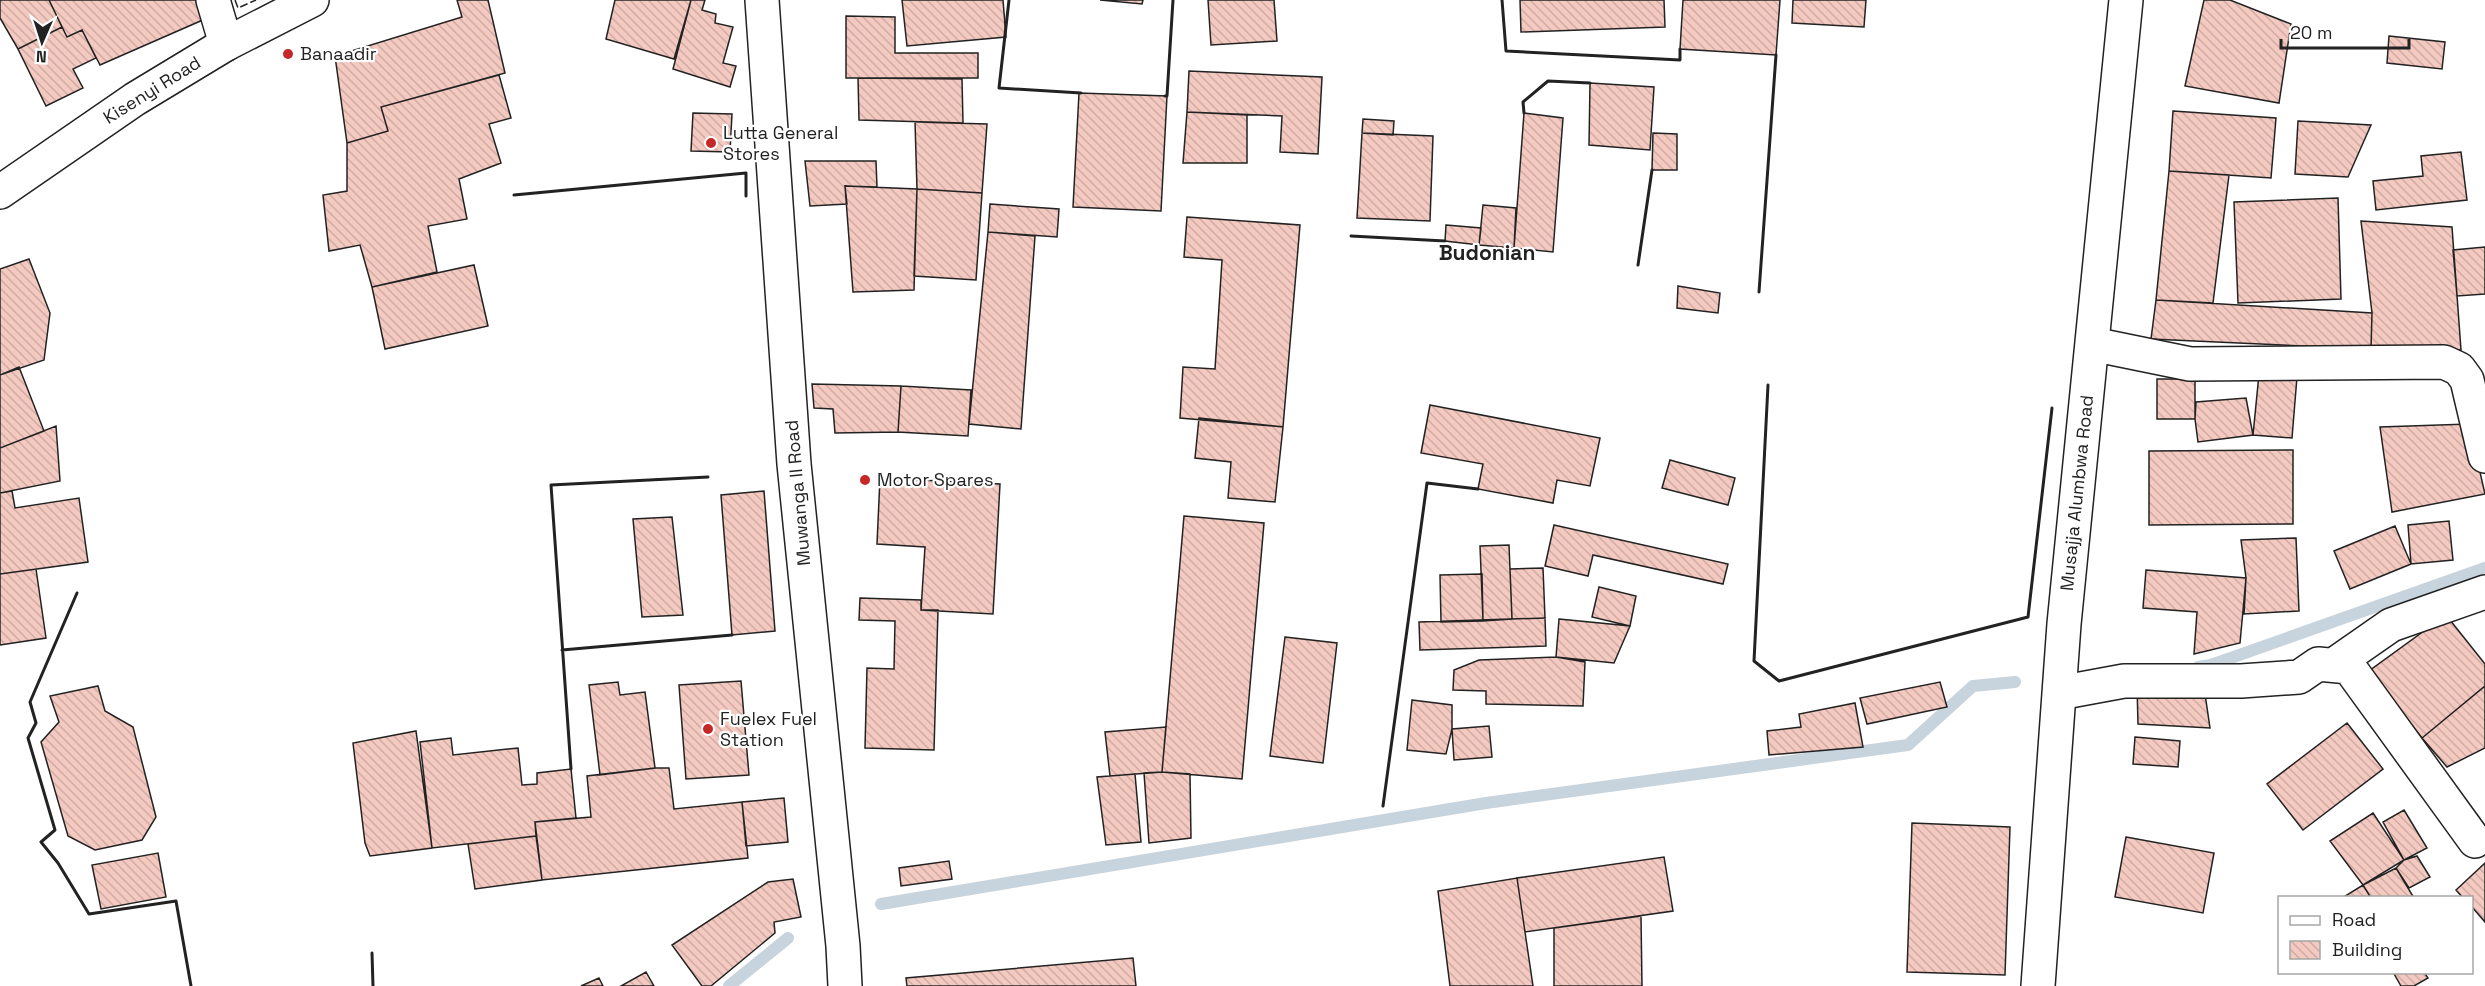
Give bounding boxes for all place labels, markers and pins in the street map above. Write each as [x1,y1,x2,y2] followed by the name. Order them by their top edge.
[300,42,377,65] place label: Banaadir
[281,47,295,61] marker: Banaadir
[723,121,838,165] place label: Lutta General Stores
[704,136,718,150] marker: Lutta General Stores
[877,468,993,491] place label: Motor Spares
[858,473,872,487] marker: Motor Spares
[720,707,817,751] place label: Fuelex Fuel Station
[701,722,715,736] marker: Fuelex Fuel Station

